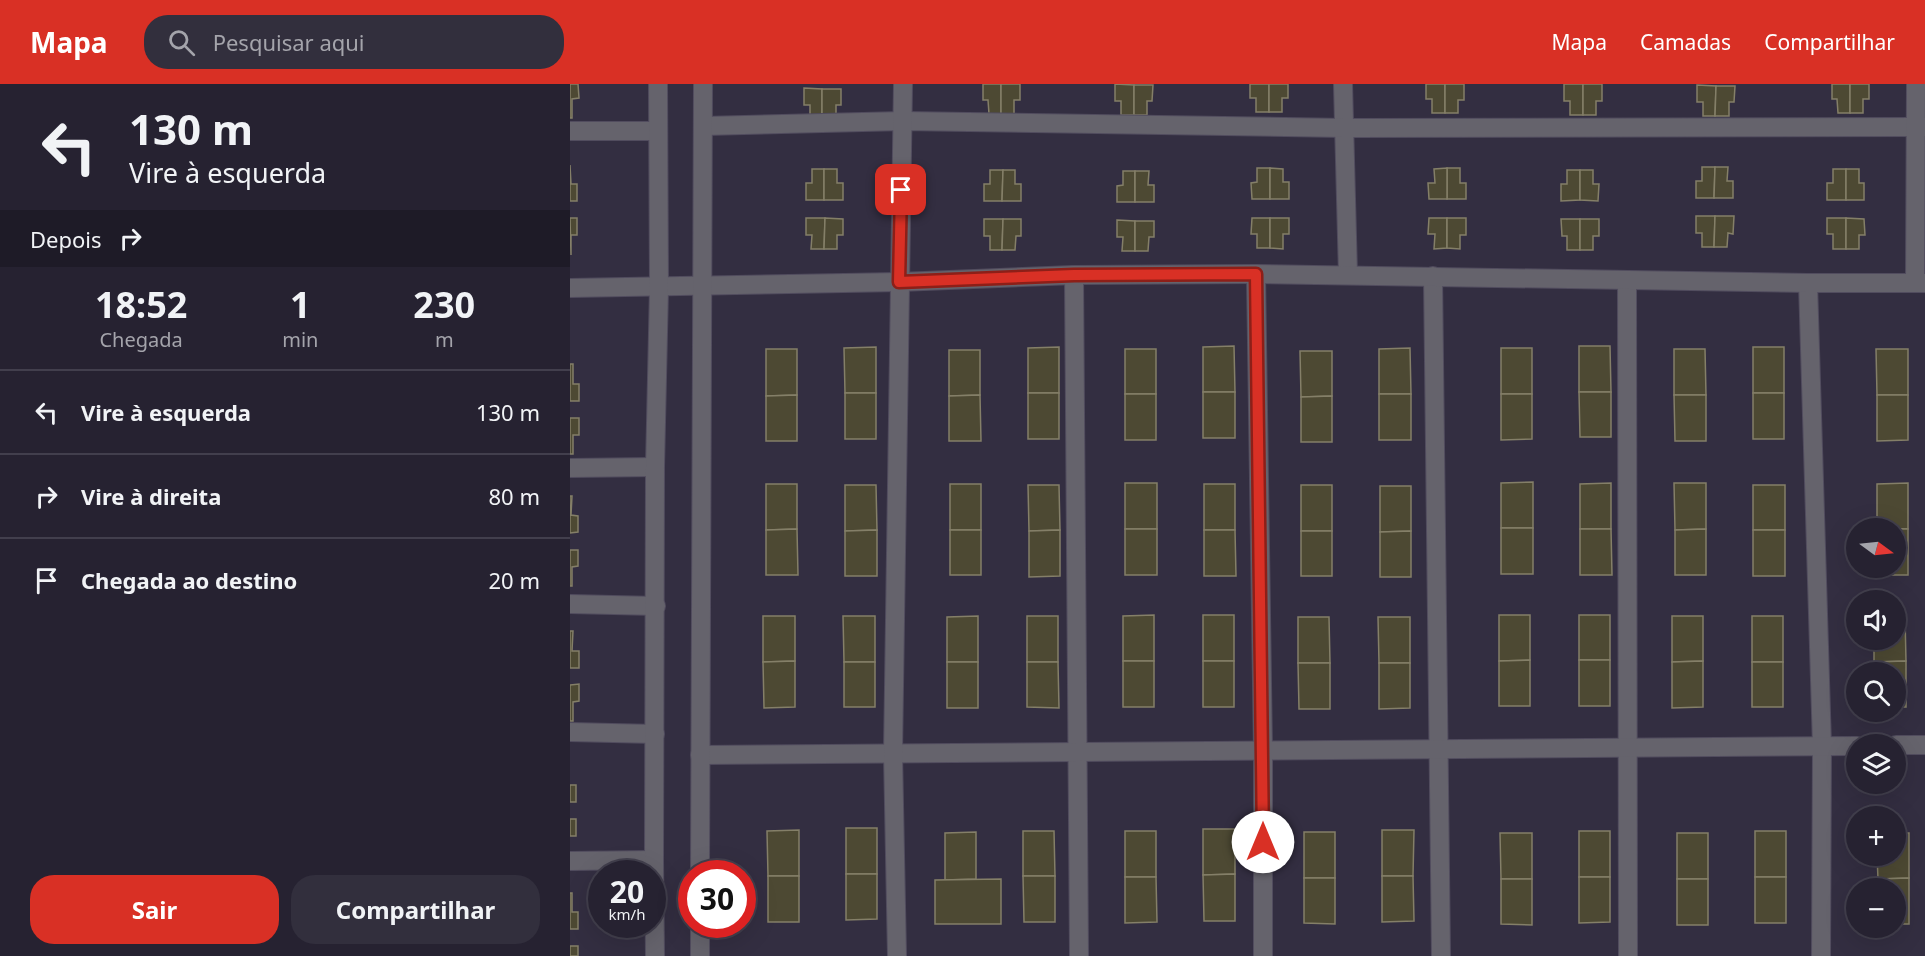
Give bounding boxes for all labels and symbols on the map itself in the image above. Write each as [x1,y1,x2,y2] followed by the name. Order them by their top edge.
[875,164,926,215] pin
[1846,518,1906,578] north arrow
[1231,810,1295,874] position arrow
[678,860,756,938] speed limit sign: 30

